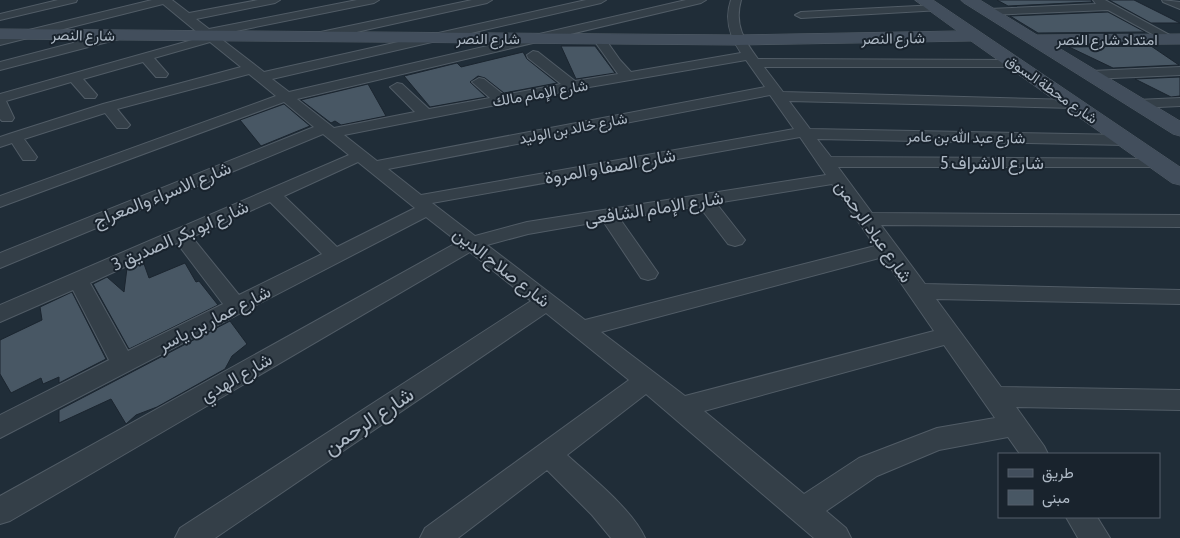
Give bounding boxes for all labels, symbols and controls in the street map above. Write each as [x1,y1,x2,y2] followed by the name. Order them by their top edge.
[50,26,115,47] street label: شارع النصر
[860,29,925,50] street label: شارع النصر
[455,30,520,50] street label: شارع النصر
[1055,31,1158,51] street label: امتداد شارع النصر
[1001,51,1101,129] street label: شارع محطة السوق
[491,76,590,113] street label: شارع الإمام مالك
[517,109,629,150] street label: شارع خالد بن الوليد
[905,127,1026,150] street label: شارع عبد الله بن عامر
[543,144,678,190] street label: شارع الصفا و المروة
[940,152,1044,175] street label: شارع الاشراف 5
[90,157,235,233] street label: شارع الاسراء والمعراج
[829,176,917,287] street label: شارع عباد الرحمن
[583,187,725,231] street label: شارع الإمام الشافعى
[108,195,252,276] street label: شارع ابو بكر الصديق 3
[448,223,555,313] street label: شارع صلاح الدين
[153,281,275,358] street label: شارع عمار بن ياسر
[196,348,278,410] street label: شارع الهدي
[318,381,419,461] street label: شارع الرحمن
[998,453,1160,518] legend
[1042,464,1074,483] text: طريق
[1042,489,1070,508] text: مبنى

